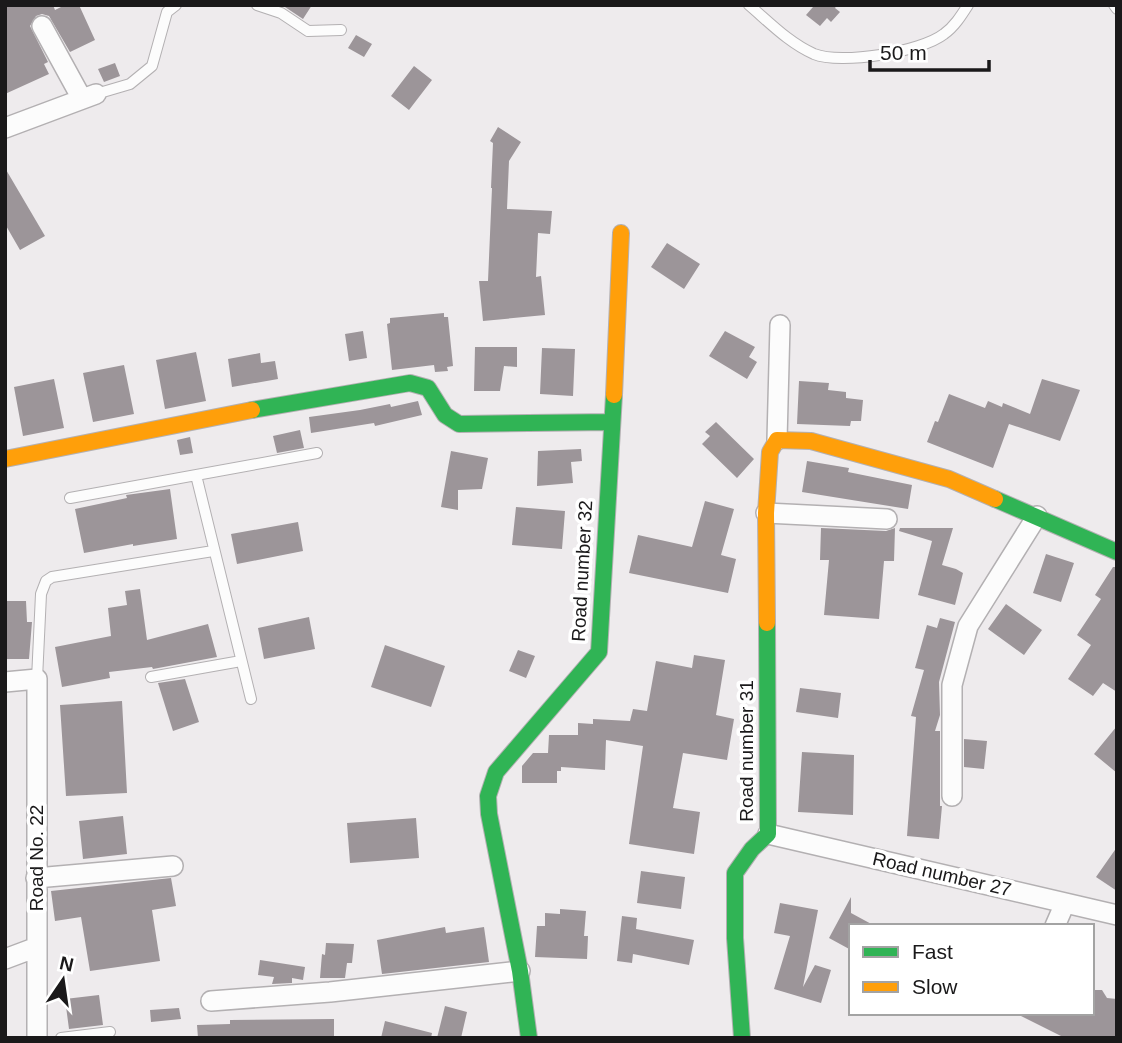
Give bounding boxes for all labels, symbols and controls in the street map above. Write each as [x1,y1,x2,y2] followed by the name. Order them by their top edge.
[870,28,989,72] scale bar
[880,41,927,64] text: 50 m
[568,500,596,642] street label: Road number 32
[736,680,757,822] street label: Road number 31
[26,805,47,911] street label: Road No. 22
[871,848,1013,900] street label: Road number 27
[849,924,1094,1015] legend
[912,940,953,963] text: Fast
[28,945,98,1015] north arrow
[58,952,76,976] text: N
[912,975,958,998] text: Slow

